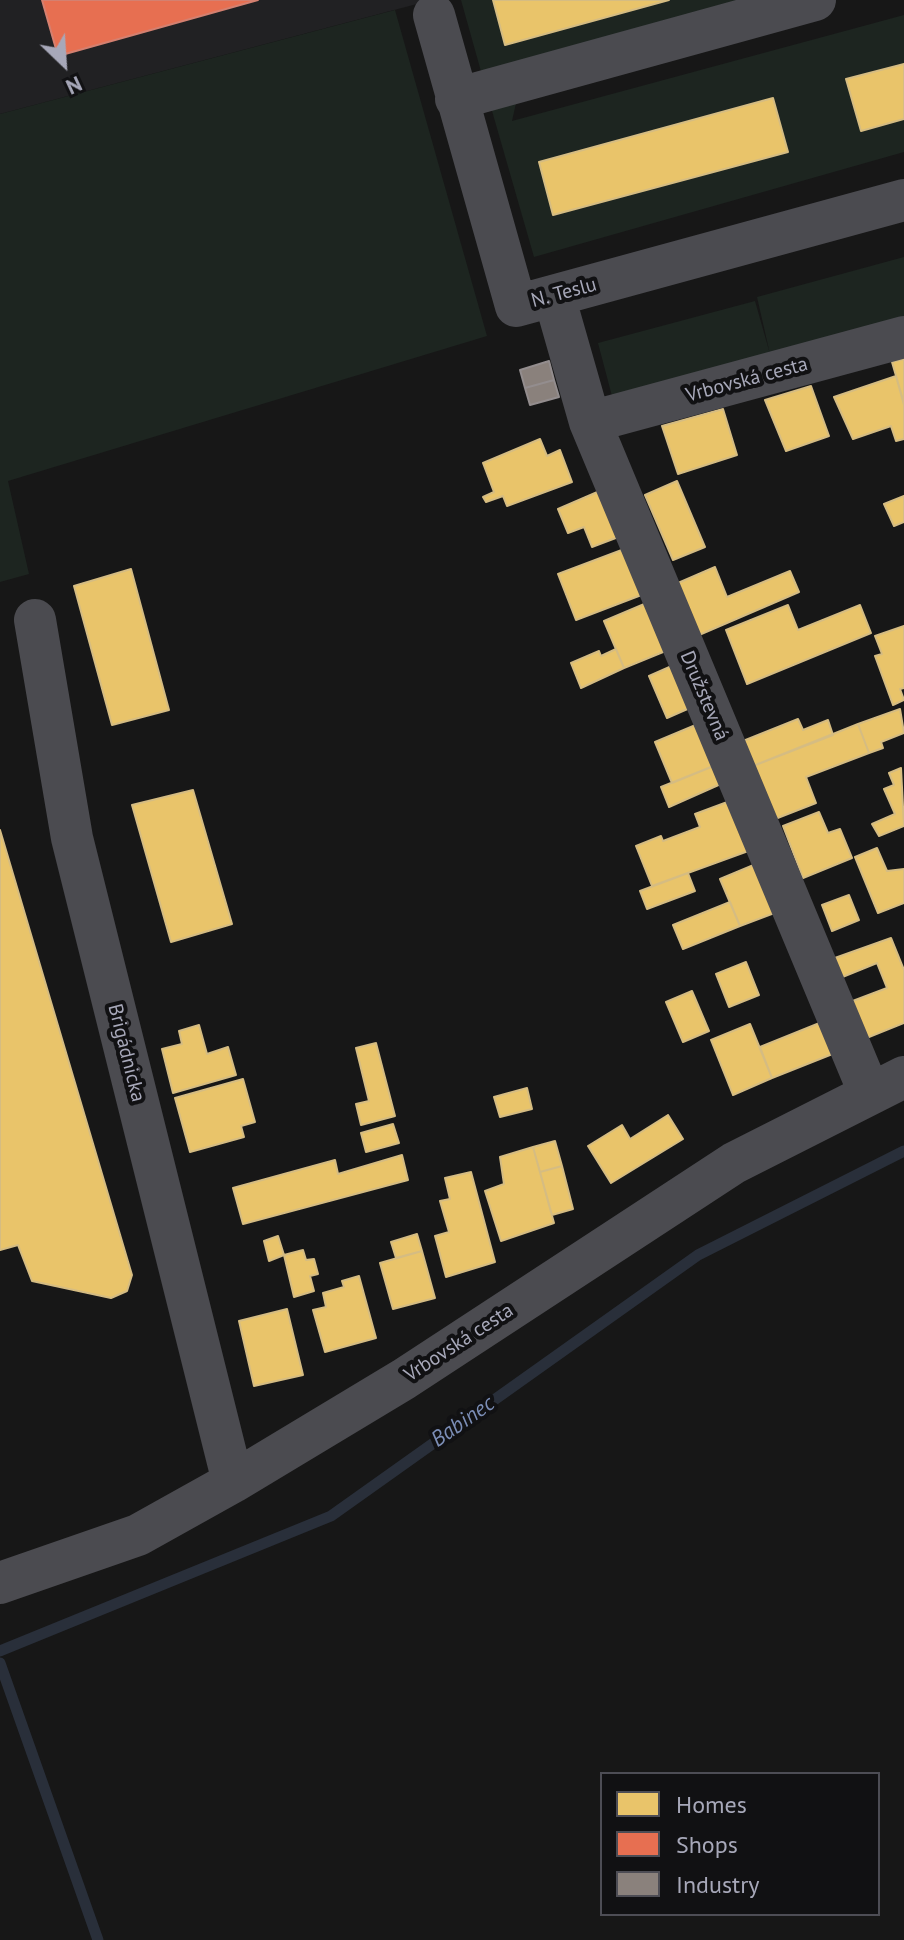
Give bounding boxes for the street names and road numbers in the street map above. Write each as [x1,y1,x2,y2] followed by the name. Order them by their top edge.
[529,273,599,313] street label: N. Teslu
[683,352,811,408] street label: Vrbovská cesta
[674,648,734,744] street label: Družstevná
[102,1002,150,1104] street label: Brigádnicka
[400,1299,518,1387] street label: Vrbovská cesta

